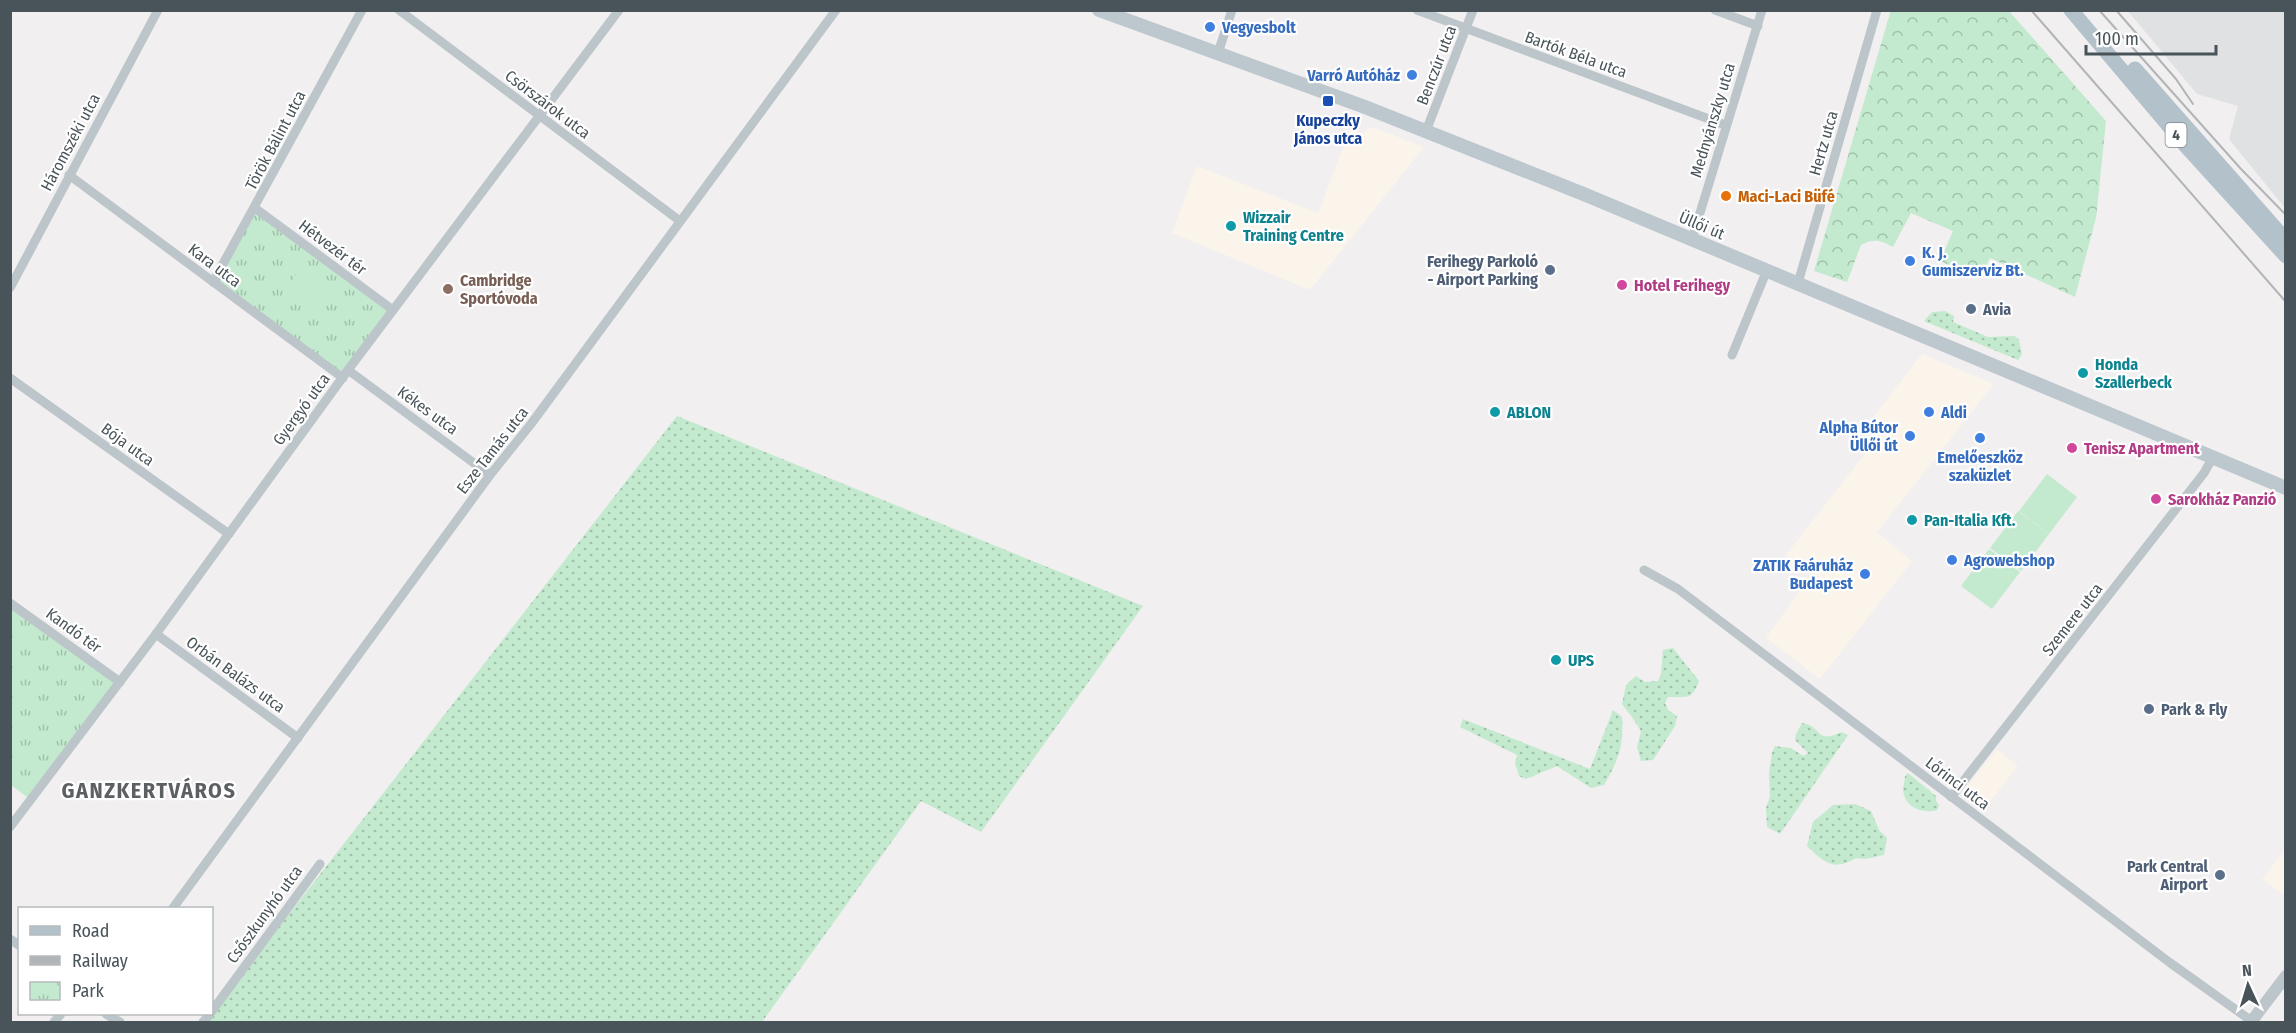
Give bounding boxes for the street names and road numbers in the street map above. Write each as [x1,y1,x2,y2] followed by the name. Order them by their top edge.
[1413,23,1460,108] street label: Benczúr utca
[1522,27,1630,82] street label: Bartók Béla utca
[1686,60,1739,180] street label: Mednyánszky utca
[501,66,594,143] street label: Csörszárok utca
[241,87,310,193] street label: Török Bálint utca
[37,90,104,194] street label: Háromszéki utca
[1805,108,1842,178] street label: Hertz utca
[2166,123,2186,147] road number: 4
[1676,207,1728,244] street label: Üllői út
[295,216,371,279] street label: Hétvezér tér
[185,240,245,291] street label: Kara utca
[269,370,334,449] street label: Gyergyó utca
[394,382,462,439] street label: Kékes utca
[453,403,532,498] street label: Esze Tamás utca
[98,419,158,470] street label: Bója utca
[2038,579,2107,659] street label: Szemere utca
[42,604,105,657] street label: Kandó tér
[183,632,289,717] street label: Orbán Balázs utca
[1922,753,1994,814] street label: Lőrinci utca
[223,862,306,967] street label: Csőszkunyhó utca

